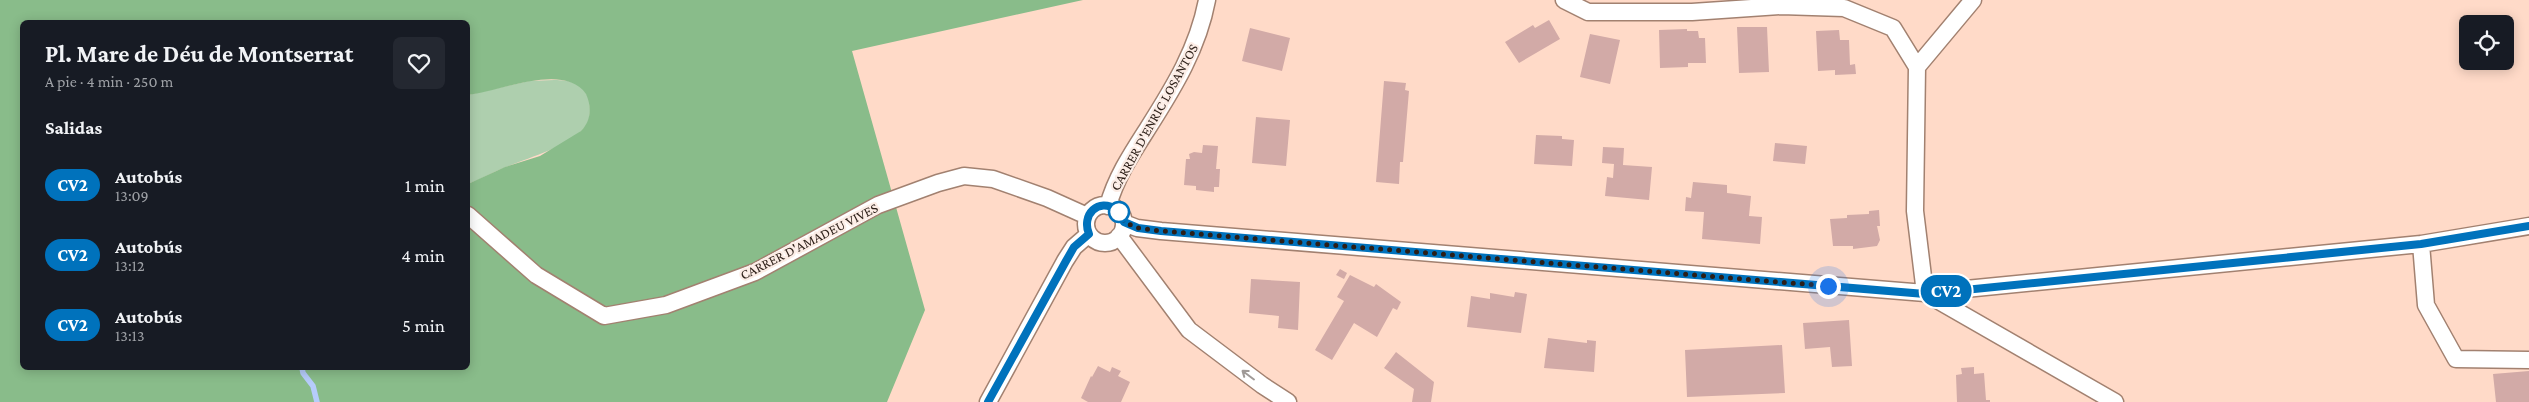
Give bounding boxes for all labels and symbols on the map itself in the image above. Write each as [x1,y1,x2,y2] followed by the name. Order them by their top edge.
[1107,40,1201,193] street label: CARRER D'ENRIC LOSANTOS
[737,199,881,283] street label: CARRER D'AMADEU VIVES
[1108,201,1130,223] unlabelled marker
[1816,274,1841,299] your location
[1917,275,1975,307] line badge: CV2
[1241,370,1255,380] one-way arrow

